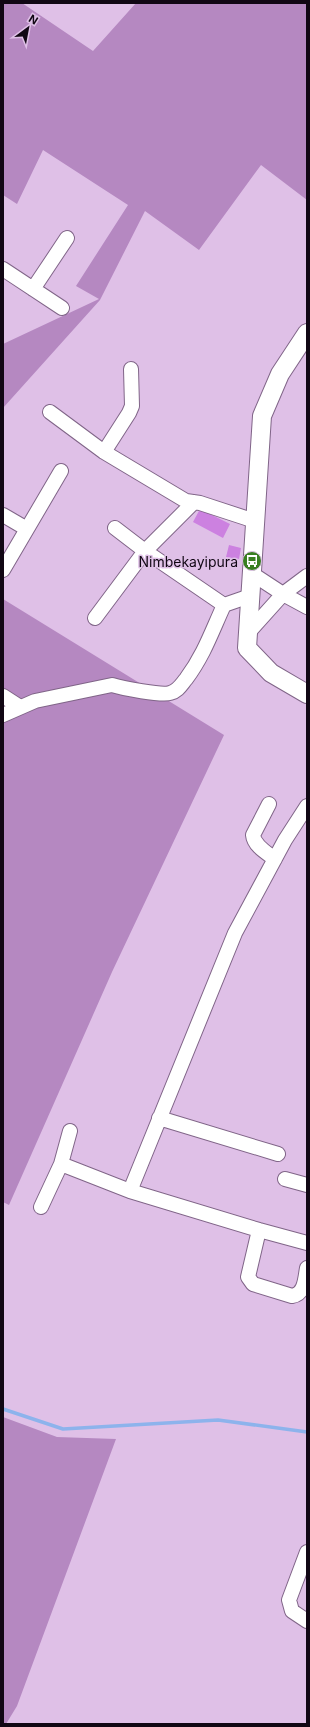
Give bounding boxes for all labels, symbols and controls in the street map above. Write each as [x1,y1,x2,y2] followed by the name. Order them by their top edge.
[8,8,48,48] north arrow
[26,11,41,28] text: N
[241,550,263,572] bus stop icon: Nimbekayipura
[138,553,238,570] place label: Nimbekayipura

